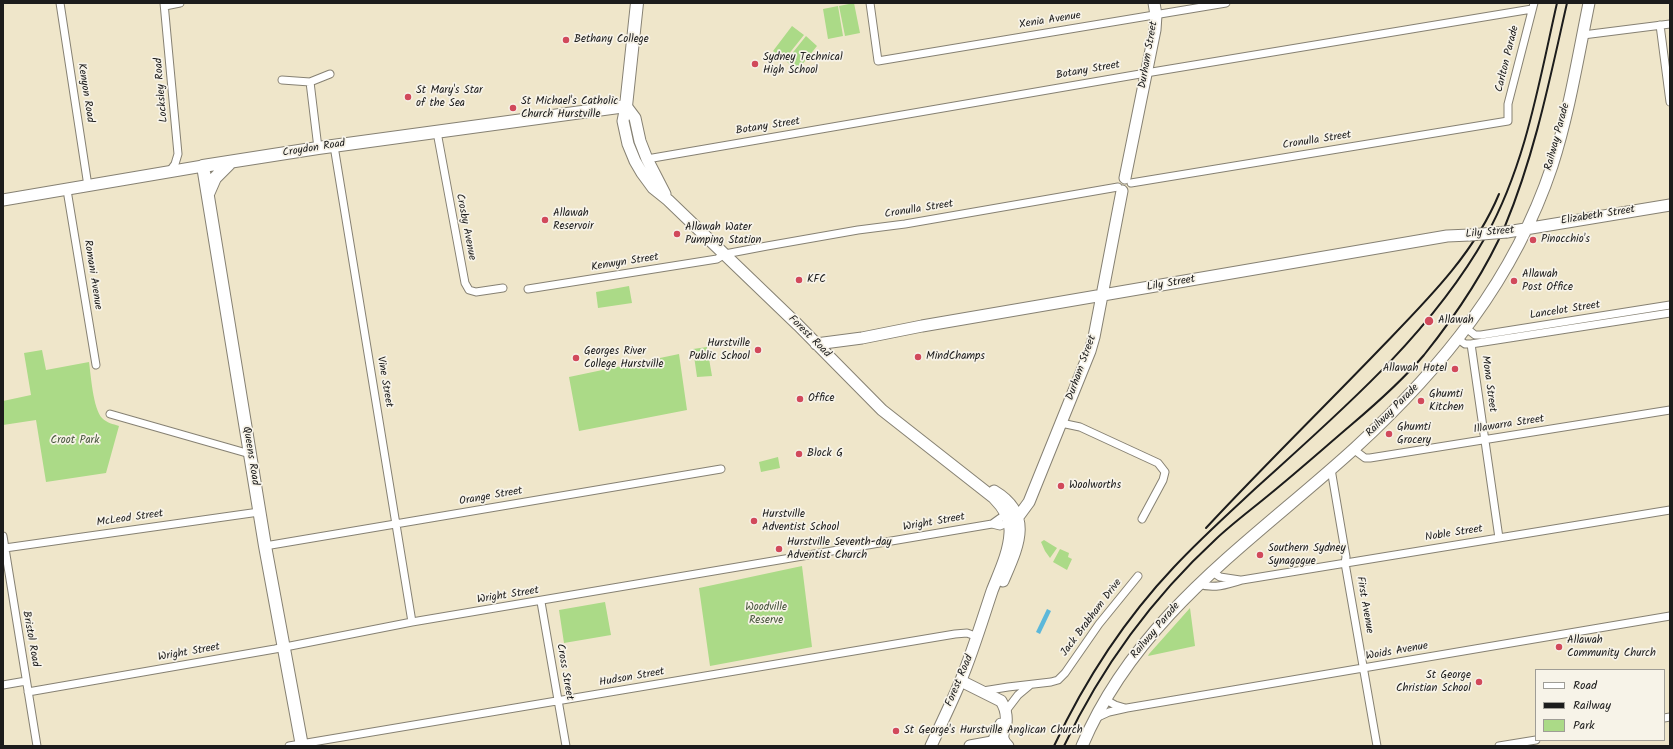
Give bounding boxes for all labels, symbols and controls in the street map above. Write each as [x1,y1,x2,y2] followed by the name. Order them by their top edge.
[1018,10,1082,32] street label: Xenia Avenue
[1137,20,1161,90] street label: Durham Street
[1493,24,1523,94] street label: Carlton Parade
[574,33,649,47] place label: Bethany College
[561,35,571,45] marker: Bethany College
[763,51,843,77] place label: Sydney Technical High School
[153,57,171,123] street label: Locksley Road
[750,59,760,69] marker: Sydney Technical High School
[1055,59,1121,83] street label: Botany Street
[74,62,96,124] street label: Kenyon Road
[416,84,483,110] place label: St Mary's Star of the Sea
[403,92,413,102] marker: St Mary's Star of the Sea
[521,95,618,121] place label: St Michael's Catholic Church Hurstville
[1543,102,1573,172] street label: Railway Parade
[508,103,518,113] marker: St Michael's Catholic Church Hurstville
[735,115,801,139] street label: Botany Street
[1282,129,1352,153] street label: Cronulla Street
[282,138,346,160] street label: Croydon Road
[452,193,478,261] street label: Crosby Avenue
[884,198,954,222] street label: Cronulla Street
[1560,204,1636,228] street label: Elizabeth Street
[553,207,594,233] place label: Allawah Reservoir
[540,215,550,225] marker: Allawah Reservoir
[685,221,761,247] place label: Allawah Water Pumping Station
[1465,224,1515,242] street label: Lily Street
[672,229,682,239] marker: Allawah Water Pumping Station
[1541,233,1590,247] place label: Pinocchio's
[1528,235,1538,245] marker: Pinocchio's
[80,239,104,311] street label: Romani Avenue
[590,251,660,275] street label: Kenwyn Street
[1522,268,1573,294] place label: Allawah Post Office
[807,273,826,287] place label: KFC
[1146,273,1196,295] street label: Lily Street
[794,275,804,285] marker: KFC
[1509,276,1519,286] marker: Allawah Post Office
[1529,299,1601,323] street label: Lancelot Street
[785,313,833,361] street label: Forest Road
[1438,314,1474,328] place label: Allawah
[1423,315,1435,327] marker: Allawah
[1064,334,1100,402] street label: Durham Street
[689,337,750,363] place label: Hurstville Public School
[584,345,663,371] place label: Georges River College Hurstville
[753,345,763,355] marker: Hurstville Public School
[926,350,985,364] place label: MindChamps
[913,352,923,362] marker: MindChamps
[571,353,581,363] marker: Georges River College Hurstville
[373,355,395,409] street label: Vine Street
[1477,355,1499,413] street label: Mona Street
[1383,362,1447,376] place label: Allawah Hotel
[1450,364,1460,374] marker: Allawah Hotel
[1364,382,1422,440] street label: Railway Parade
[1429,388,1464,414] place label: Ghumti Kitchen
[808,392,835,406] place label: Office
[795,394,805,404] marker: Office
[1416,396,1426,406] marker: Ghumti Kitchen
[1473,413,1545,437] street label: Illawarra Street
[1397,421,1431,447] place label: Ghumti Grocery
[239,426,261,486] street label: Queens Road
[1384,429,1394,439] marker: Ghumti Grocery
[51,434,99,448] park label: Croot Park
[807,447,843,461] place label: Block G
[794,449,804,459] marker: Block G
[1069,479,1121,493] place label: Woolworths
[1056,481,1066,491] marker: Woolworths
[458,485,524,509] street label: Orange Street
[96,508,164,530] street label: McLeod Street
[762,508,839,534] place label: Hurstville Adventist School
[902,511,966,535] street label: Wright Street
[749,516,759,526] marker: Hurstville Adventist School
[1424,523,1484,545] street label: Noble Street
[787,536,892,562] place label: Hurstville Seventh-day Adventist Church
[1268,542,1346,568] place label: Southern Sydney Synagogue
[774,544,784,554] marker: Hurstville Seventh-day Adventist Church
[1255,550,1265,560] marker: Southern Sydney Synagogue
[1352,575,1376,635] street label: First Avenue
[1059,577,1125,659] street label: Jack Brabham Drive
[476,585,540,607] street label: Wright Street
[1129,600,1183,662] street label: Railway Parade
[745,601,787,627] park label: Woodville Reserve
[19,610,41,668] street label: Bristol Road
[1567,634,1656,660] place label: Allawah Community Church
[1365,640,1429,664] street label: Woids Avenue
[157,641,221,665] street label: Wright Street
[1554,642,1564,652] marker: Allawah Community Church
[553,643,575,701] street label: Cross Street
[943,653,977,709] street label: Forest Road
[598,666,666,690] street label: Hudson Street
[1396,669,1471,695] place label: St George Christian School
[1535,669,1665,741] legend
[1573,676,1597,695] text: Road
[1474,677,1484,687] marker: St George Christian School
[1573,696,1611,715] text: Railway
[1573,716,1595,735] text: Park
[904,724,1083,738] place label: St George's Hurstville Anglican Church
[891,726,901,736] marker: St George's Hurstville Anglican Church

